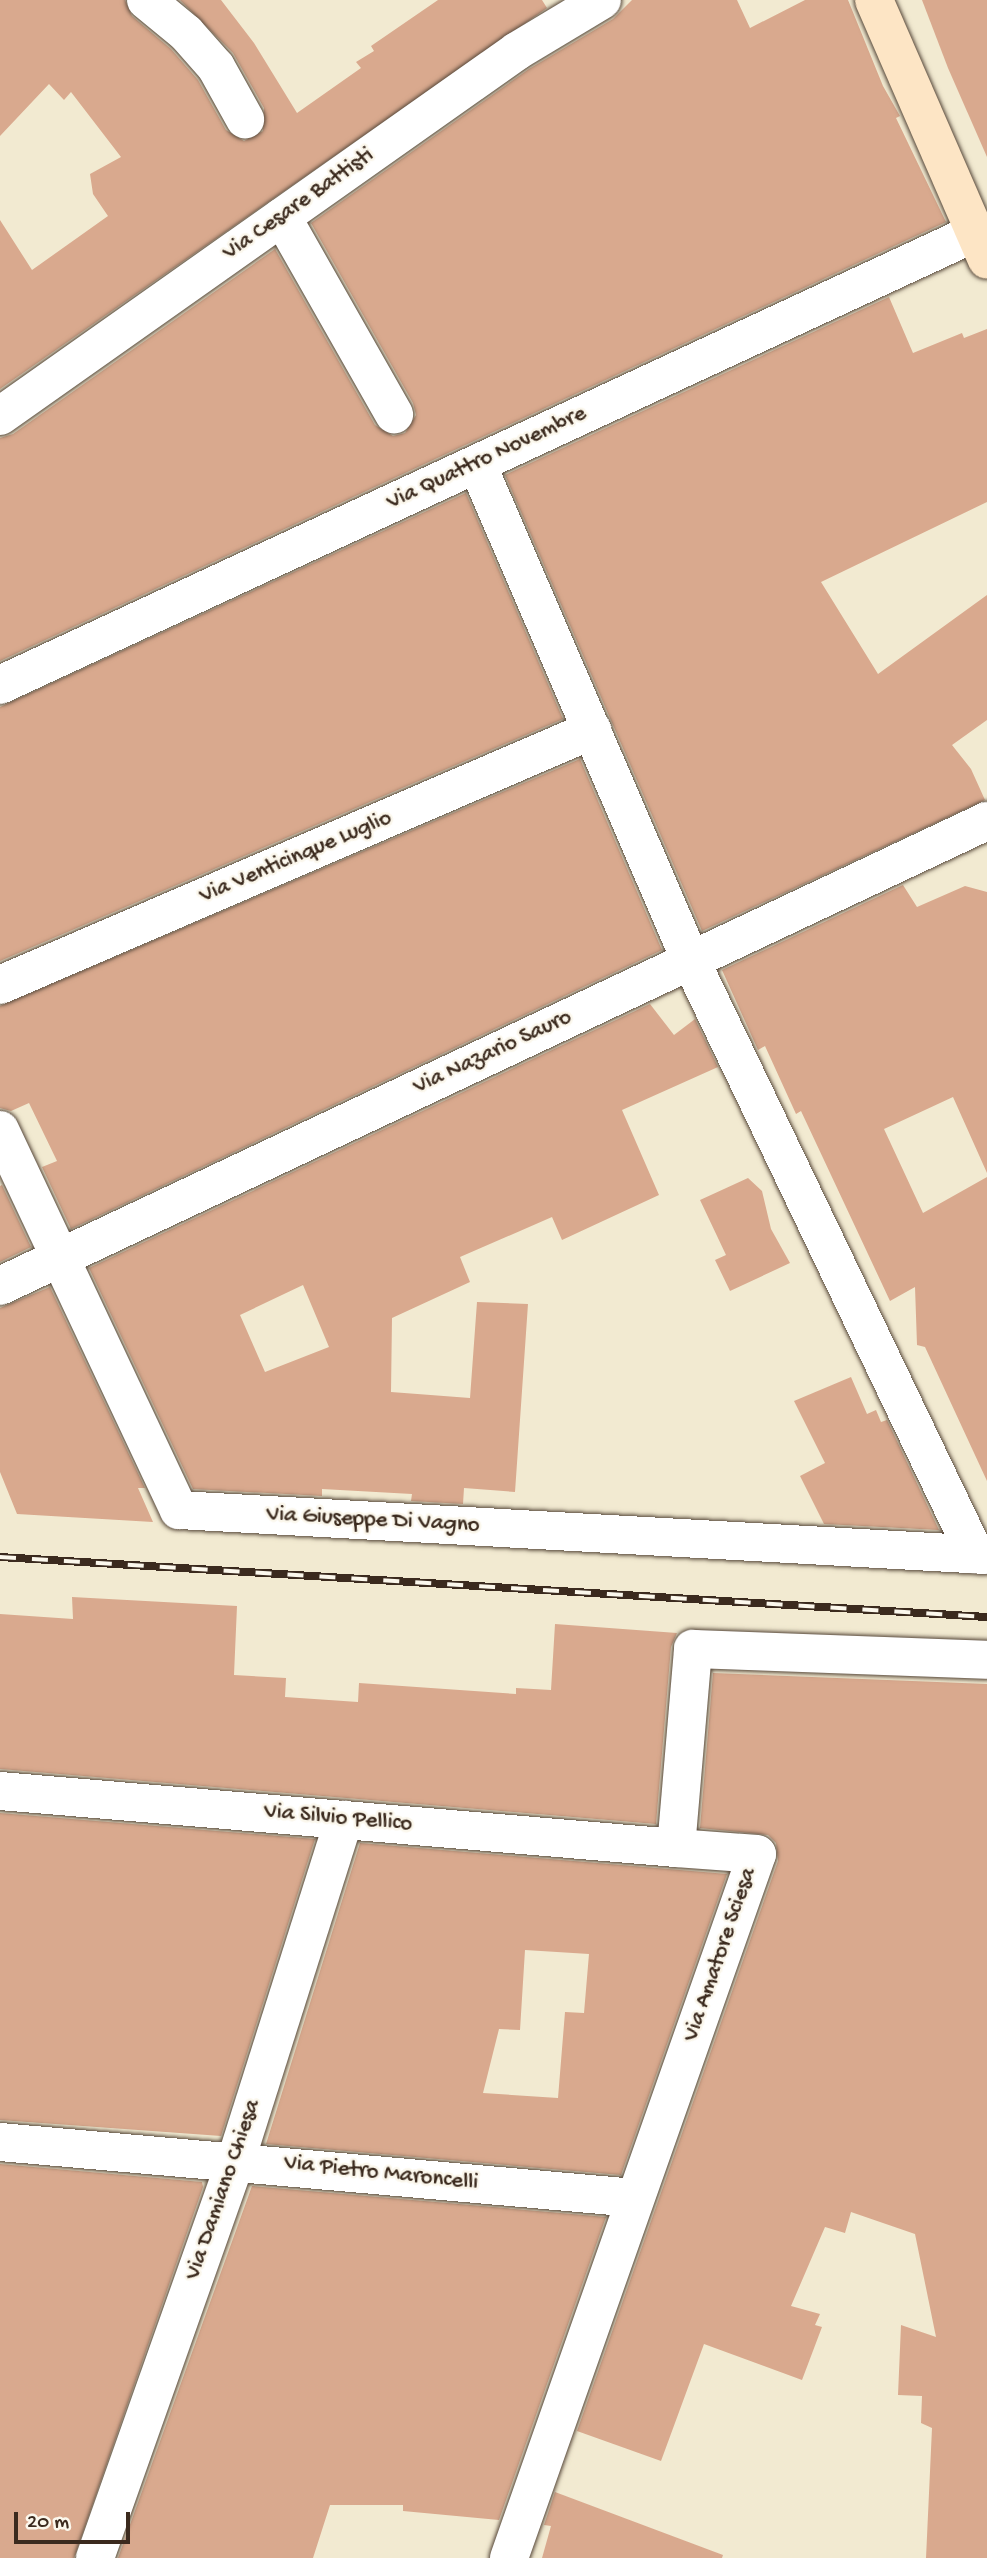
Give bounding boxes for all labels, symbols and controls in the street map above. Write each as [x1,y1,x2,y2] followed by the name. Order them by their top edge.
[218,143,380,267] street label: Via Cesare Battisti
[383,401,591,517] street label: Via Quattro Novembre
[196,805,396,911] street label: Via Venticinque Luglio
[409,1004,577,1102] street label: Via Nazario Sauro
[266,1502,480,1540] street label: Via Giuseppe Di Vagno
[263,1799,413,1839] street label: Via Silvio Pellico
[678,1864,764,2046] street label: Via Amatore Sciesa
[180,2096,268,2284] street label: Via Damiano Chiesa
[283,2150,479,2198] street label: Via Pietro Maroncelli
[18,2498,133,2542] scale bar
[27,2511,69,2536] text: 20 m

